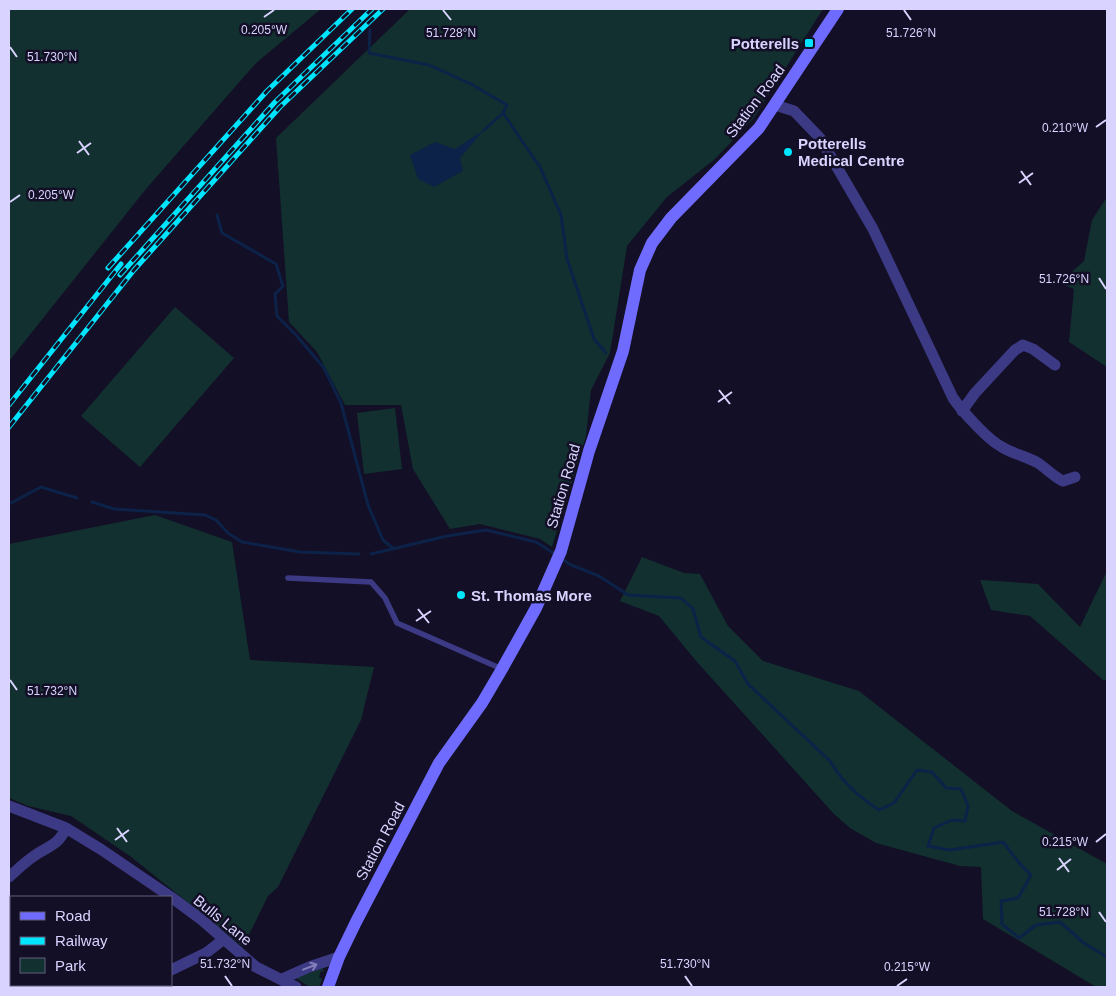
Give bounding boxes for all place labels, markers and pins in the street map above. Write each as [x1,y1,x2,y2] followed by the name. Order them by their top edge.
[731,35,799,52] place label: Potterells
[803,37,815,49] marker: Potterells
[798,135,905,169] place label: Potterells Medical Centre
[782,146,794,158] marker: Potterells Medical Centre
[471,587,592,604] place label: St. Thomas More
[455,589,467,601] marker: St. Thomas More

